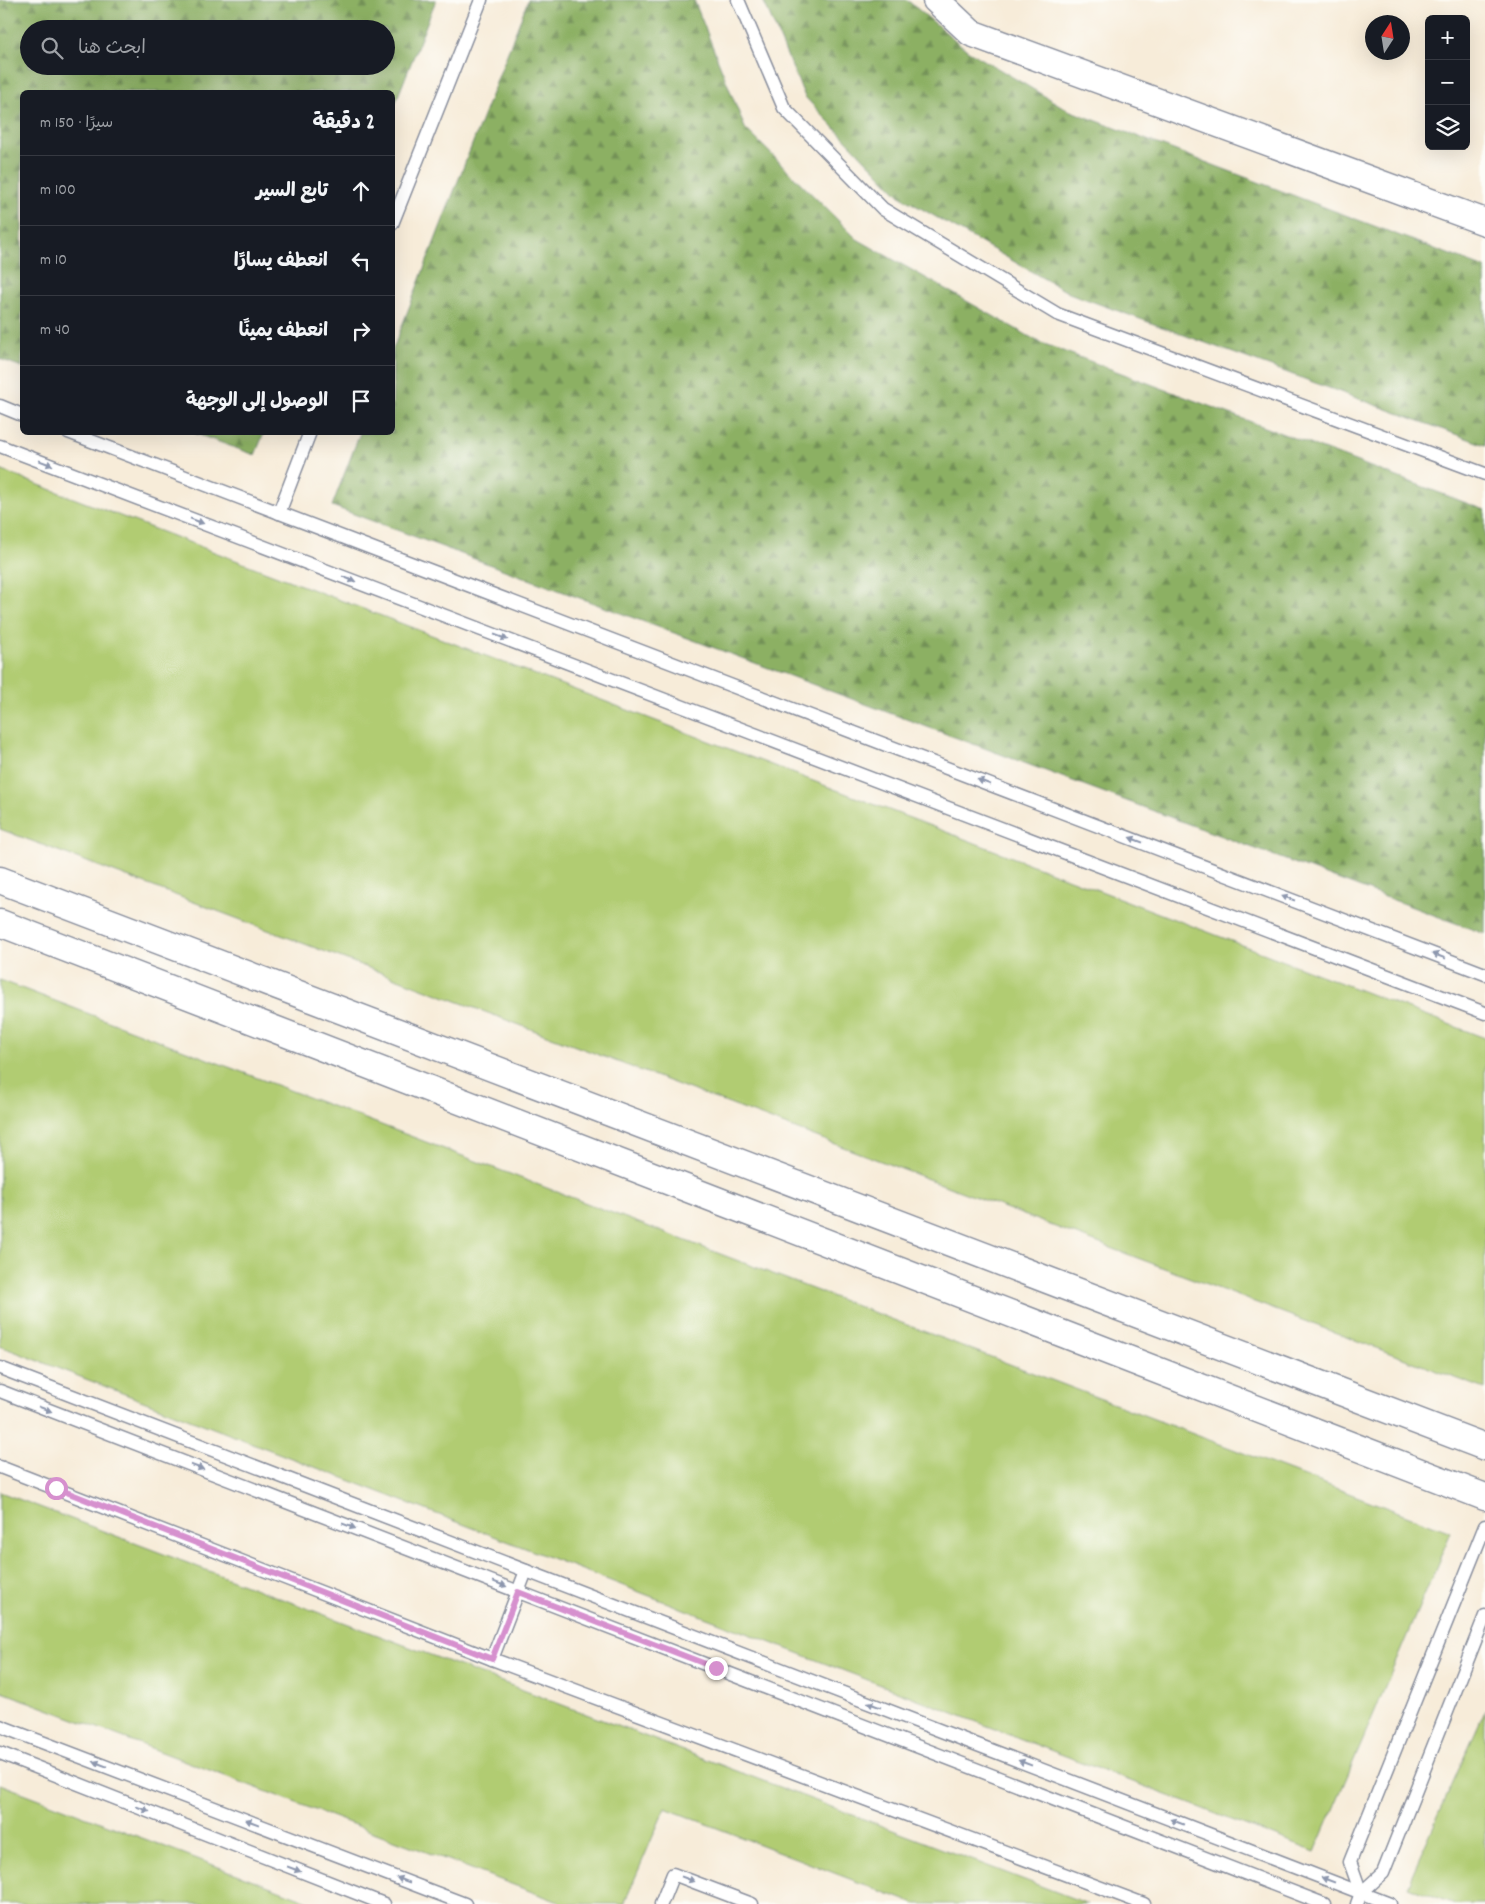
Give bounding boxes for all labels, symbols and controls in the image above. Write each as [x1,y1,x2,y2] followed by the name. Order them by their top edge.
[1365,15,1410,60] north arrow
[1425,15,1470,150] map controls
[1425,15,1470,60] button: +
[20,20,395,75] search box
[38,34,66,62] icon: search
[78,36,146,63] text: ابحث هنا
[1425,60,1470,105] button: −
[1425,105,1470,150] button: layers
[313,109,375,139] text: 2 دقيقة
[40,112,113,135] text: سيرًا · 150 m
[347,177,375,205] icon: ahead
[40,179,76,202] text: 100 m
[256,179,328,206] text: تابع السير
[347,247,375,275] icon: left
[40,249,67,272] text: 10 m
[234,249,328,276] text: انعطف يسارًا
[347,317,375,345] icon: right
[40,319,70,342] text: 40 m
[239,319,328,346] text: انعطف يمينًا
[347,387,375,415] icon: arrive
[186,389,328,416] text: الوصول إلى الوجهة
[38,460,53,467] one-way arrow
[190,518,205,525] one-way arrow
[342,575,357,583] one-way arrow
[494,633,509,641] one-way arrow
[976,778,991,786] one-way arrow
[1128,836,1143,844] one-way arrow
[1280,894,1295,901] one-way arrow
[1432,952,1447,959] one-way arrow
[38,1406,53,1413] one-way arrow
[190,1463,205,1471] one-way arrow
[45,1477,68,1500] route start
[341,1523,356,1530] one-way arrow
[493,1581,507,1589] one-way arrow
[705,1657,728,1680] route end
[866,1701,881,1708] one-way arrow
[1018,1759,1032,1767] one-way arrow
[92,1760,107,1768] one-way arrow
[136,1806,150,1814] one-way arrow
[244,1818,259,1826] one-way arrow
[1169,1818,1184,1826] one-way arrow
[287,1866,302,1873] one-way arrow
[681,1875,696,1883] one-way arrow
[396,1876,411,1883] one-way arrow
[1321,1876,1336,1883] one-way arrow

